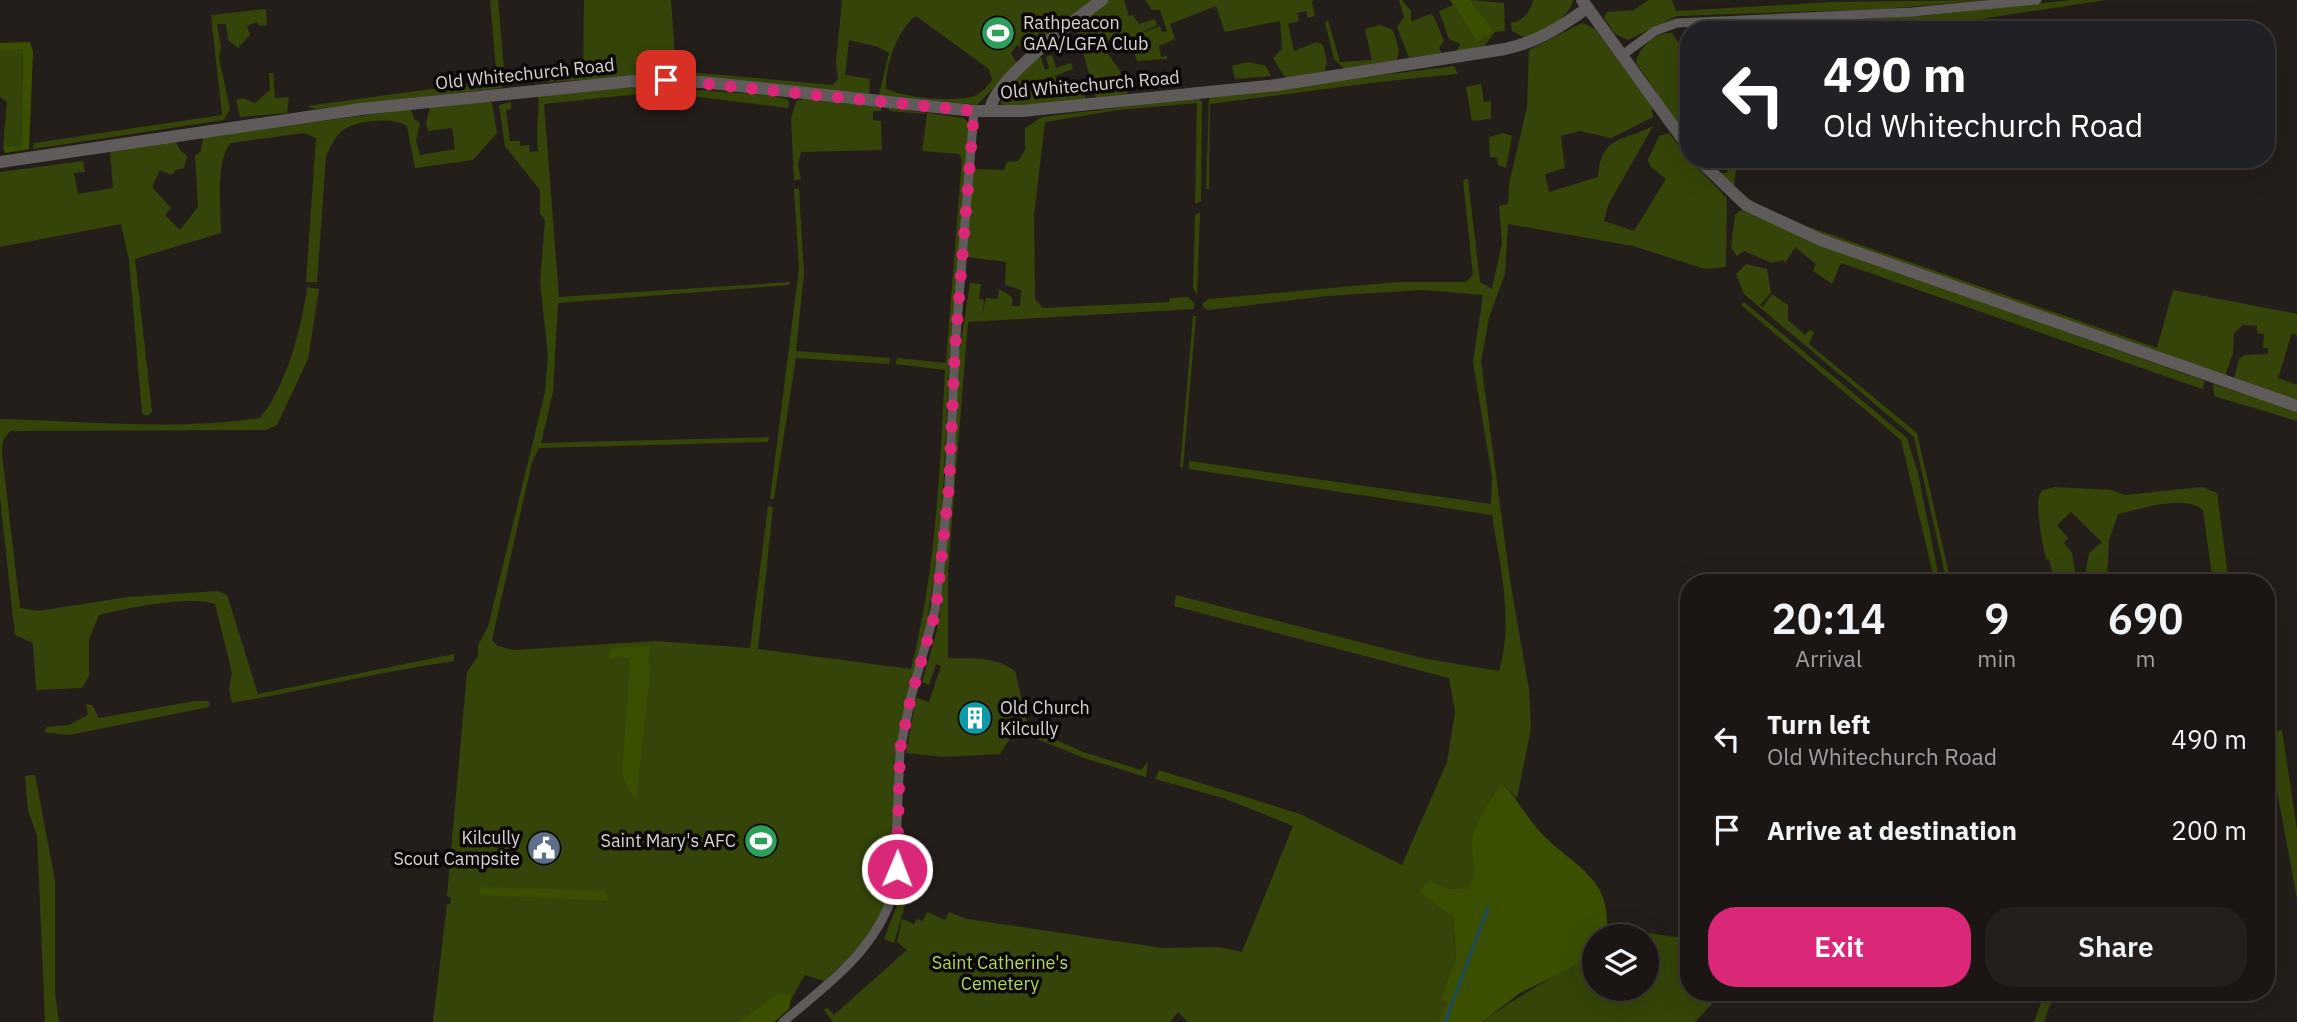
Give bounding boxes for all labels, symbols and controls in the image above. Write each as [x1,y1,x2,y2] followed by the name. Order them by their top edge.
[1023,11,1149,55] place label: Rathpeacon GAA/LGFA Club
[979,14,1017,52] sports icon: Rathpeacon GAA/LGFA Club
[1823,42,1967,105] text: 490 m
[1708,49,1799,140] icon: left
[636,50,696,110] pin
[434,53,616,94] street label: Old Whitechurch Road
[647,61,685,99] icon: arrive
[999,65,1181,104] street label: Old Whitechurch Road
[1823,104,2143,146] text: Old Whitechurch Road
[1772,591,1886,646] text: 20:14
[1984,591,2009,646] text: 9
[2108,591,2183,646] text: 690
[1795,643,1862,673] text: Arrival
[1977,643,2016,673] text: min
[2136,643,2156,673] text: m
[1000,696,1090,740] place label: Old Church Kilcully
[956,699,994,737] building icon: Old Church Kilcully
[1767,707,1870,741] text: Turn left
[1708,720,1746,758] icon: left
[2171,722,2247,756] text: 490 m
[1767,741,1997,771] text: Old Whitechurch Road
[1708,811,1746,849] icon: arrive
[1767,813,2017,847] text: Arrive at destination
[2171,813,2247,847] text: 200 m
[742,822,780,860] sports icon: Saint Mary's AFC
[393,826,520,870] place label: Kilcully Scout Campsite
[525,829,563,867] public building icon: Kilcully Scout Campsite
[600,829,736,852] place label: Saint Mary's AFC
[860,832,934,906] position arrow
[1708,907,1971,987] button: Exit
[1985,907,2247,987] button: Share
[1582,924,1659,1001] map controls
[1582,924,1659,1001] button: layers
[932,951,1068,995] park label: Saint Catherine's Cemetery

